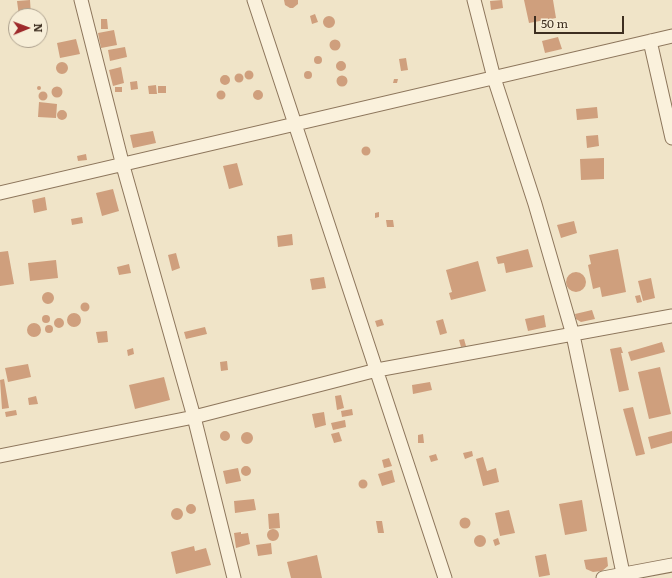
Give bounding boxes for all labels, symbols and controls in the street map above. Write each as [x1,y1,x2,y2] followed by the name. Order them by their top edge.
[8,8,48,48] north arrow
[536,8,626,34] scale bar
[541,14,568,32] text: 50 m
[31,23,47,33] text: N

